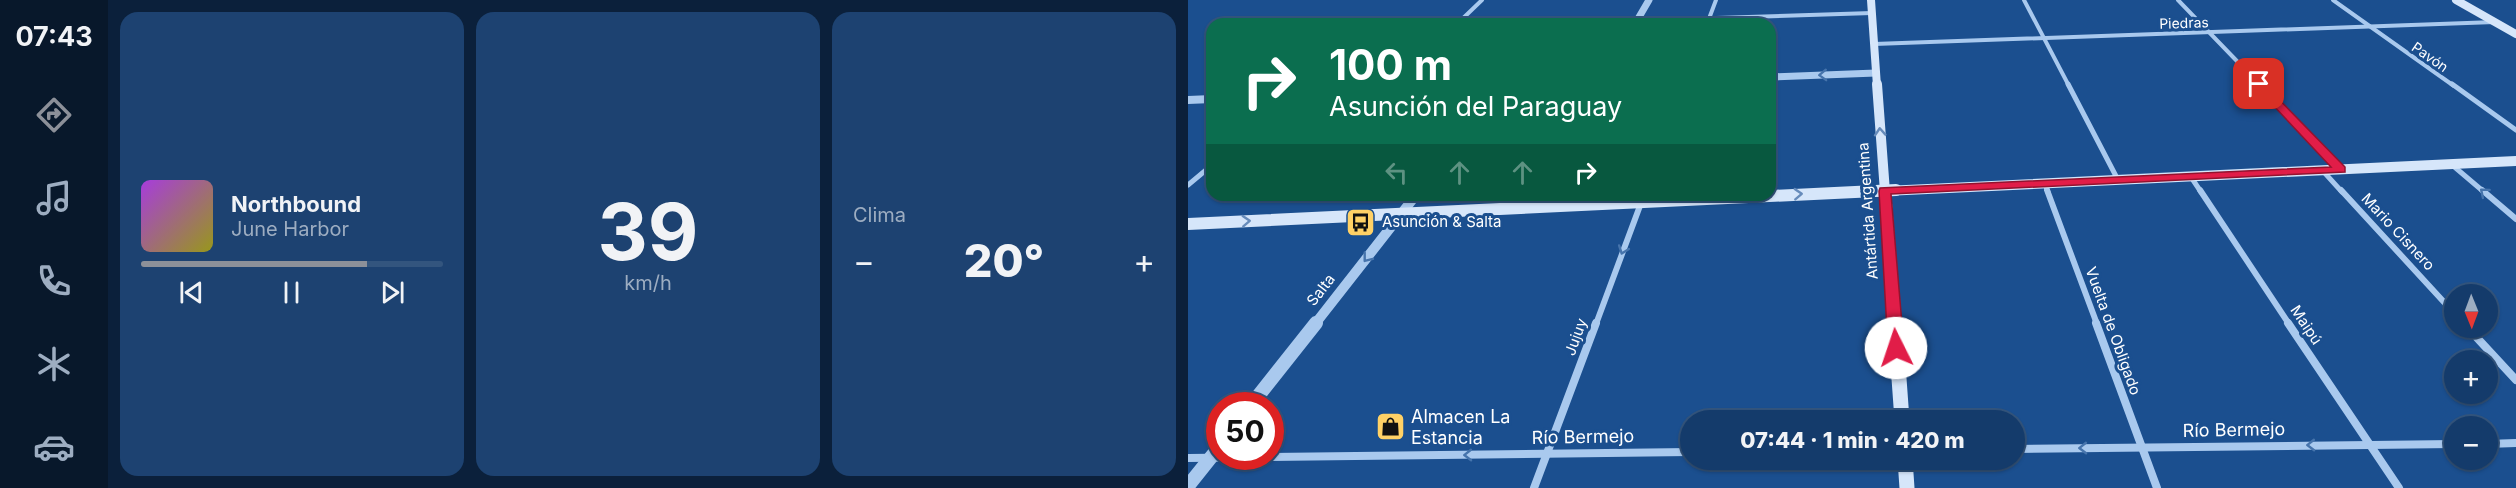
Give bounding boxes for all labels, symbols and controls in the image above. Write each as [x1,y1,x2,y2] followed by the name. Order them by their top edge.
[2159,13,2209,32] street label: Piedras
[15,20,93,53] text: 07:43
[2409,38,2452,75] street label: Pavón
[1329,39,1452,90] text: 100 m
[1230,42,1308,120] icon: right
[2233,58,2284,109] pin
[2242,67,2275,100] icon: arrive
[1818,68,1827,81] one-way arrow
[1329,90,1622,123] text: Asunción del Paraguay
[33,94,75,136] icon: directions
[1874,128,1887,137] one-way arrow
[1853,142,1882,280] street label: Antártida Argentina
[1380,156,1413,189] icon: left
[1443,156,1476,189] icon: ahead
[1506,156,1539,189] icon: ahead
[1569,156,1602,189] icon: right
[33,177,75,219] icon: music
[597,184,699,279] text: 39
[1793,188,1802,201] one-way arrow
[2480,188,2491,199] one-way arrow
[2358,189,2439,274] street label: Mario Cisnero
[231,191,361,217] text: Northbound
[853,203,906,227] text: Clima
[1345,206,1377,238] bus stop icon: Asunción & Salta
[1382,212,1501,231] place label: Asunción & Salta
[1242,214,1251,227] one-way arrow
[231,217,349,241] text: June Harbor
[964,233,1044,288] text: 20°
[853,241,875,281] text: −
[1133,241,1155,281] text: +
[1618,244,1630,255] one-way arrow
[1364,251,1375,262] one-way arrow
[33,260,75,302] icon: phone
[2081,264,2146,398] street label: Vuelta de Obligado
[1302,270,1339,309] street label: Salta
[624,271,672,295] text: km/h
[175,276,208,309] icon: previous
[275,276,308,309] icon: pause
[376,276,409,309] icon: next
[2444,284,2498,338] north arrow
[2444,284,2498,470] map controls
[2286,301,2327,348] street label: Maipú
[1560,315,1591,358] street label: Jujuy
[1864,316,1928,380] position arrow
[33,343,75,385] icon: climate
[2444,350,2498,404] button: +
[1206,392,1284,470] speed limit sign: 50
[1411,406,1510,448] place label: Almacen La Estancia
[1374,411,1406,443] shop icon: Almacen La Estancia
[2444,416,2498,470] button: −
[2183,418,2285,441] street label: Río Bermejo
[1532,425,1634,448] street label: Río Bermejo
[33,426,75,468] icon: car
[1740,427,1965,453] text: 07:44 · 1 min · 420 m
[2307,439,2316,452] one-way arrow
[2079,442,2088,454] one-way arrow
[1463,449,1472,461] one-way arrow

